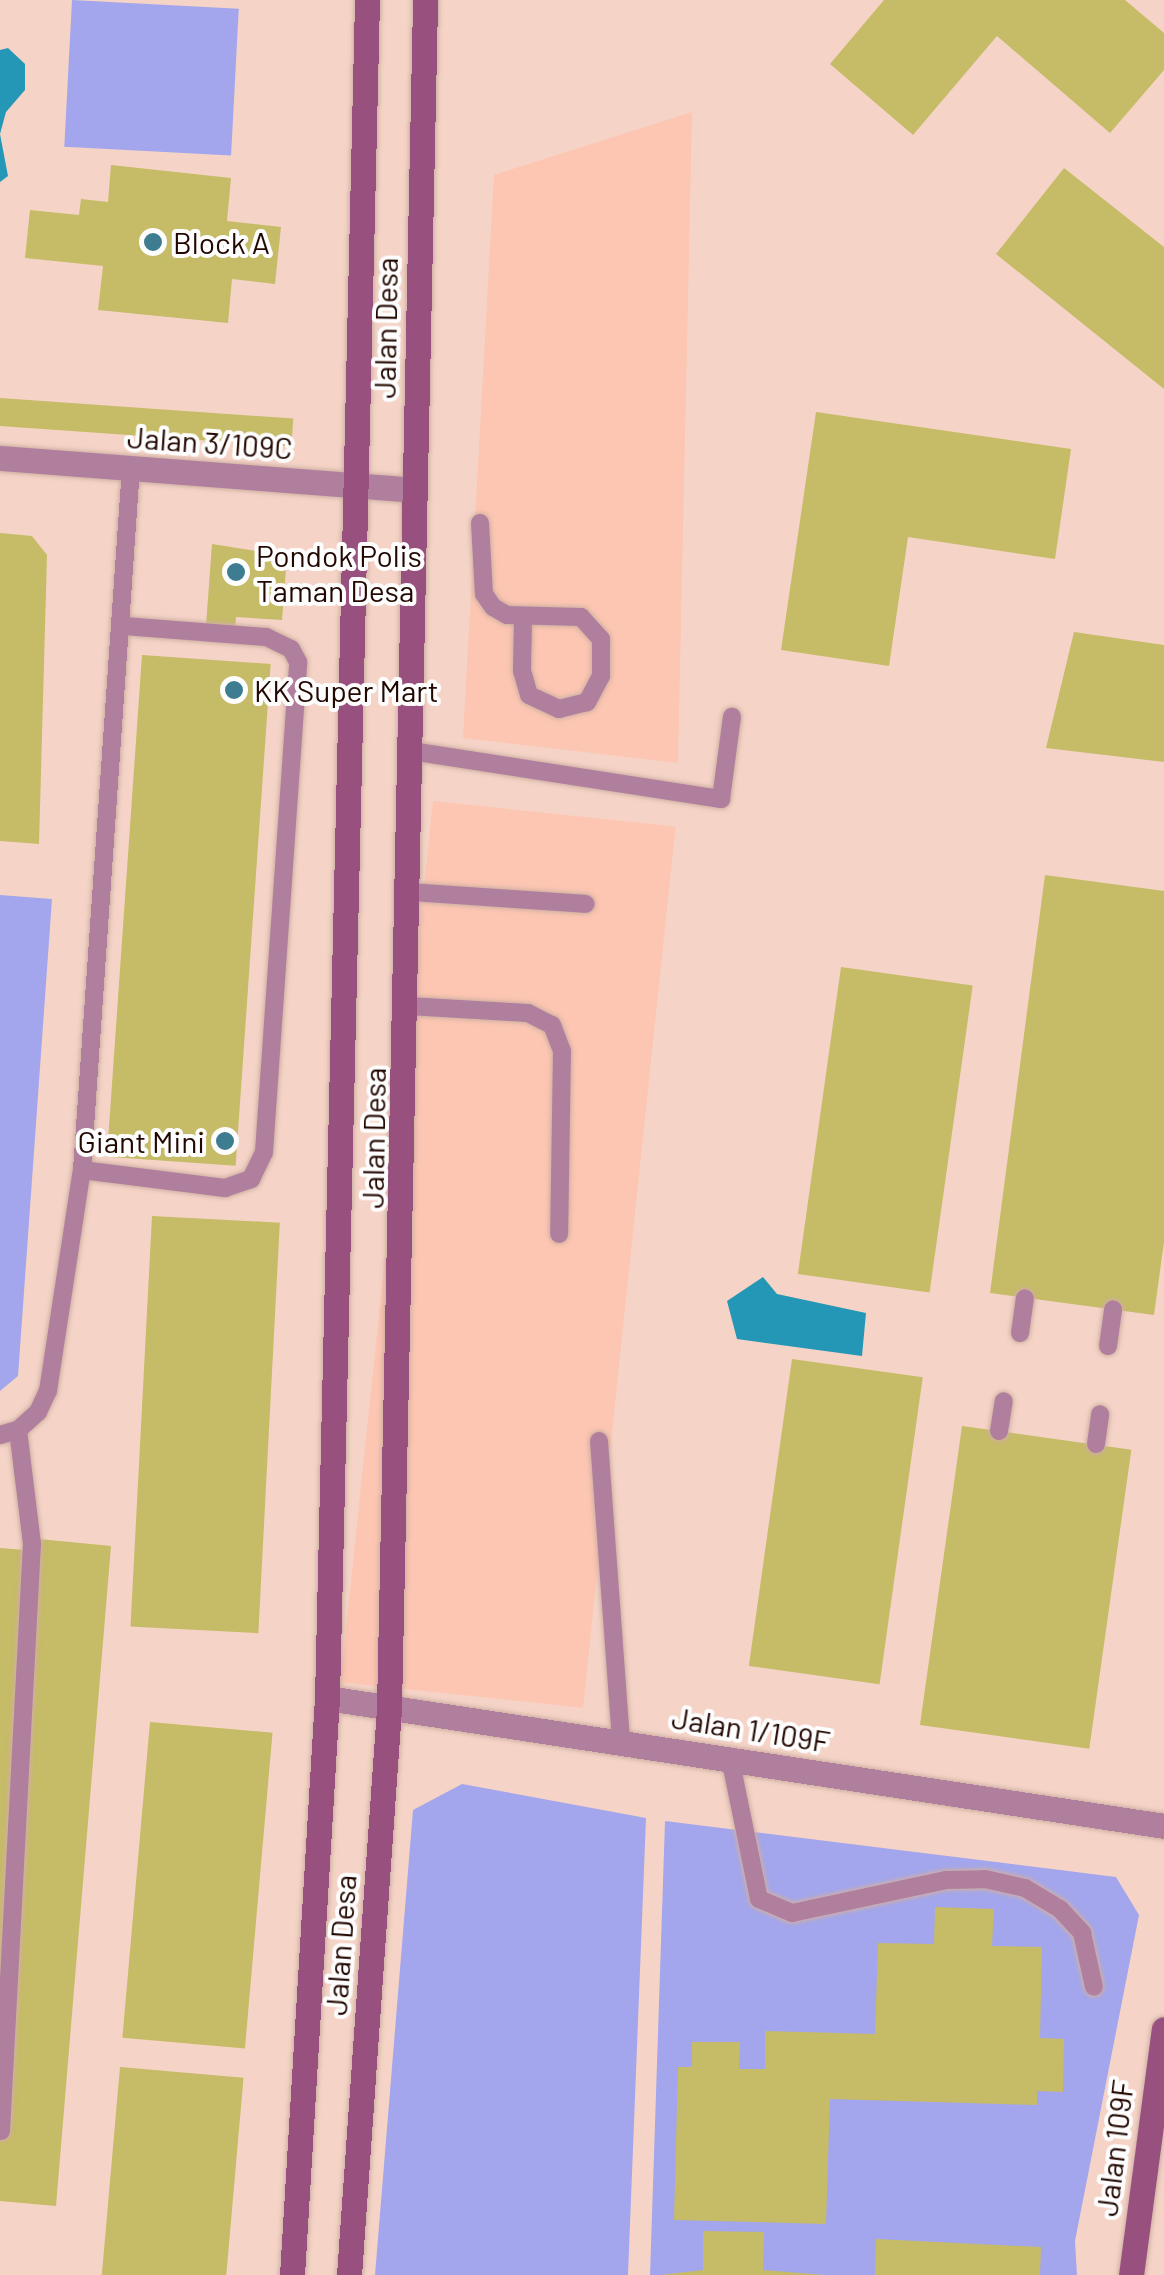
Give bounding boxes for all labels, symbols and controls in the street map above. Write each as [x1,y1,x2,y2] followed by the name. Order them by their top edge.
[173,224,270,260] place label: Block A
[142,231,164,253] marker: Block A
[366,257,404,399] street label: Jalan Desa
[126,418,294,466] street label: Jalan 3/109C
[256,537,422,608] place label: Pondok Polis Taman Desa
[225,561,247,583] marker: Pondok Polis Taman Desa
[254,672,439,708] place label: KK Super Mart
[223,679,245,701] marker: KK Super Mart
[354,1067,392,1209] street label: Jalan Desa
[78,1123,205,1159] place label: Giant Mini
[214,1130,236,1152] marker: Giant Mini
[669,1699,833,1759] street label: Jalan 1/109F
[317,1873,363,2017] street label: Jalan Desa
[1088,2078,1140,2218] street label: Jalan 109F

